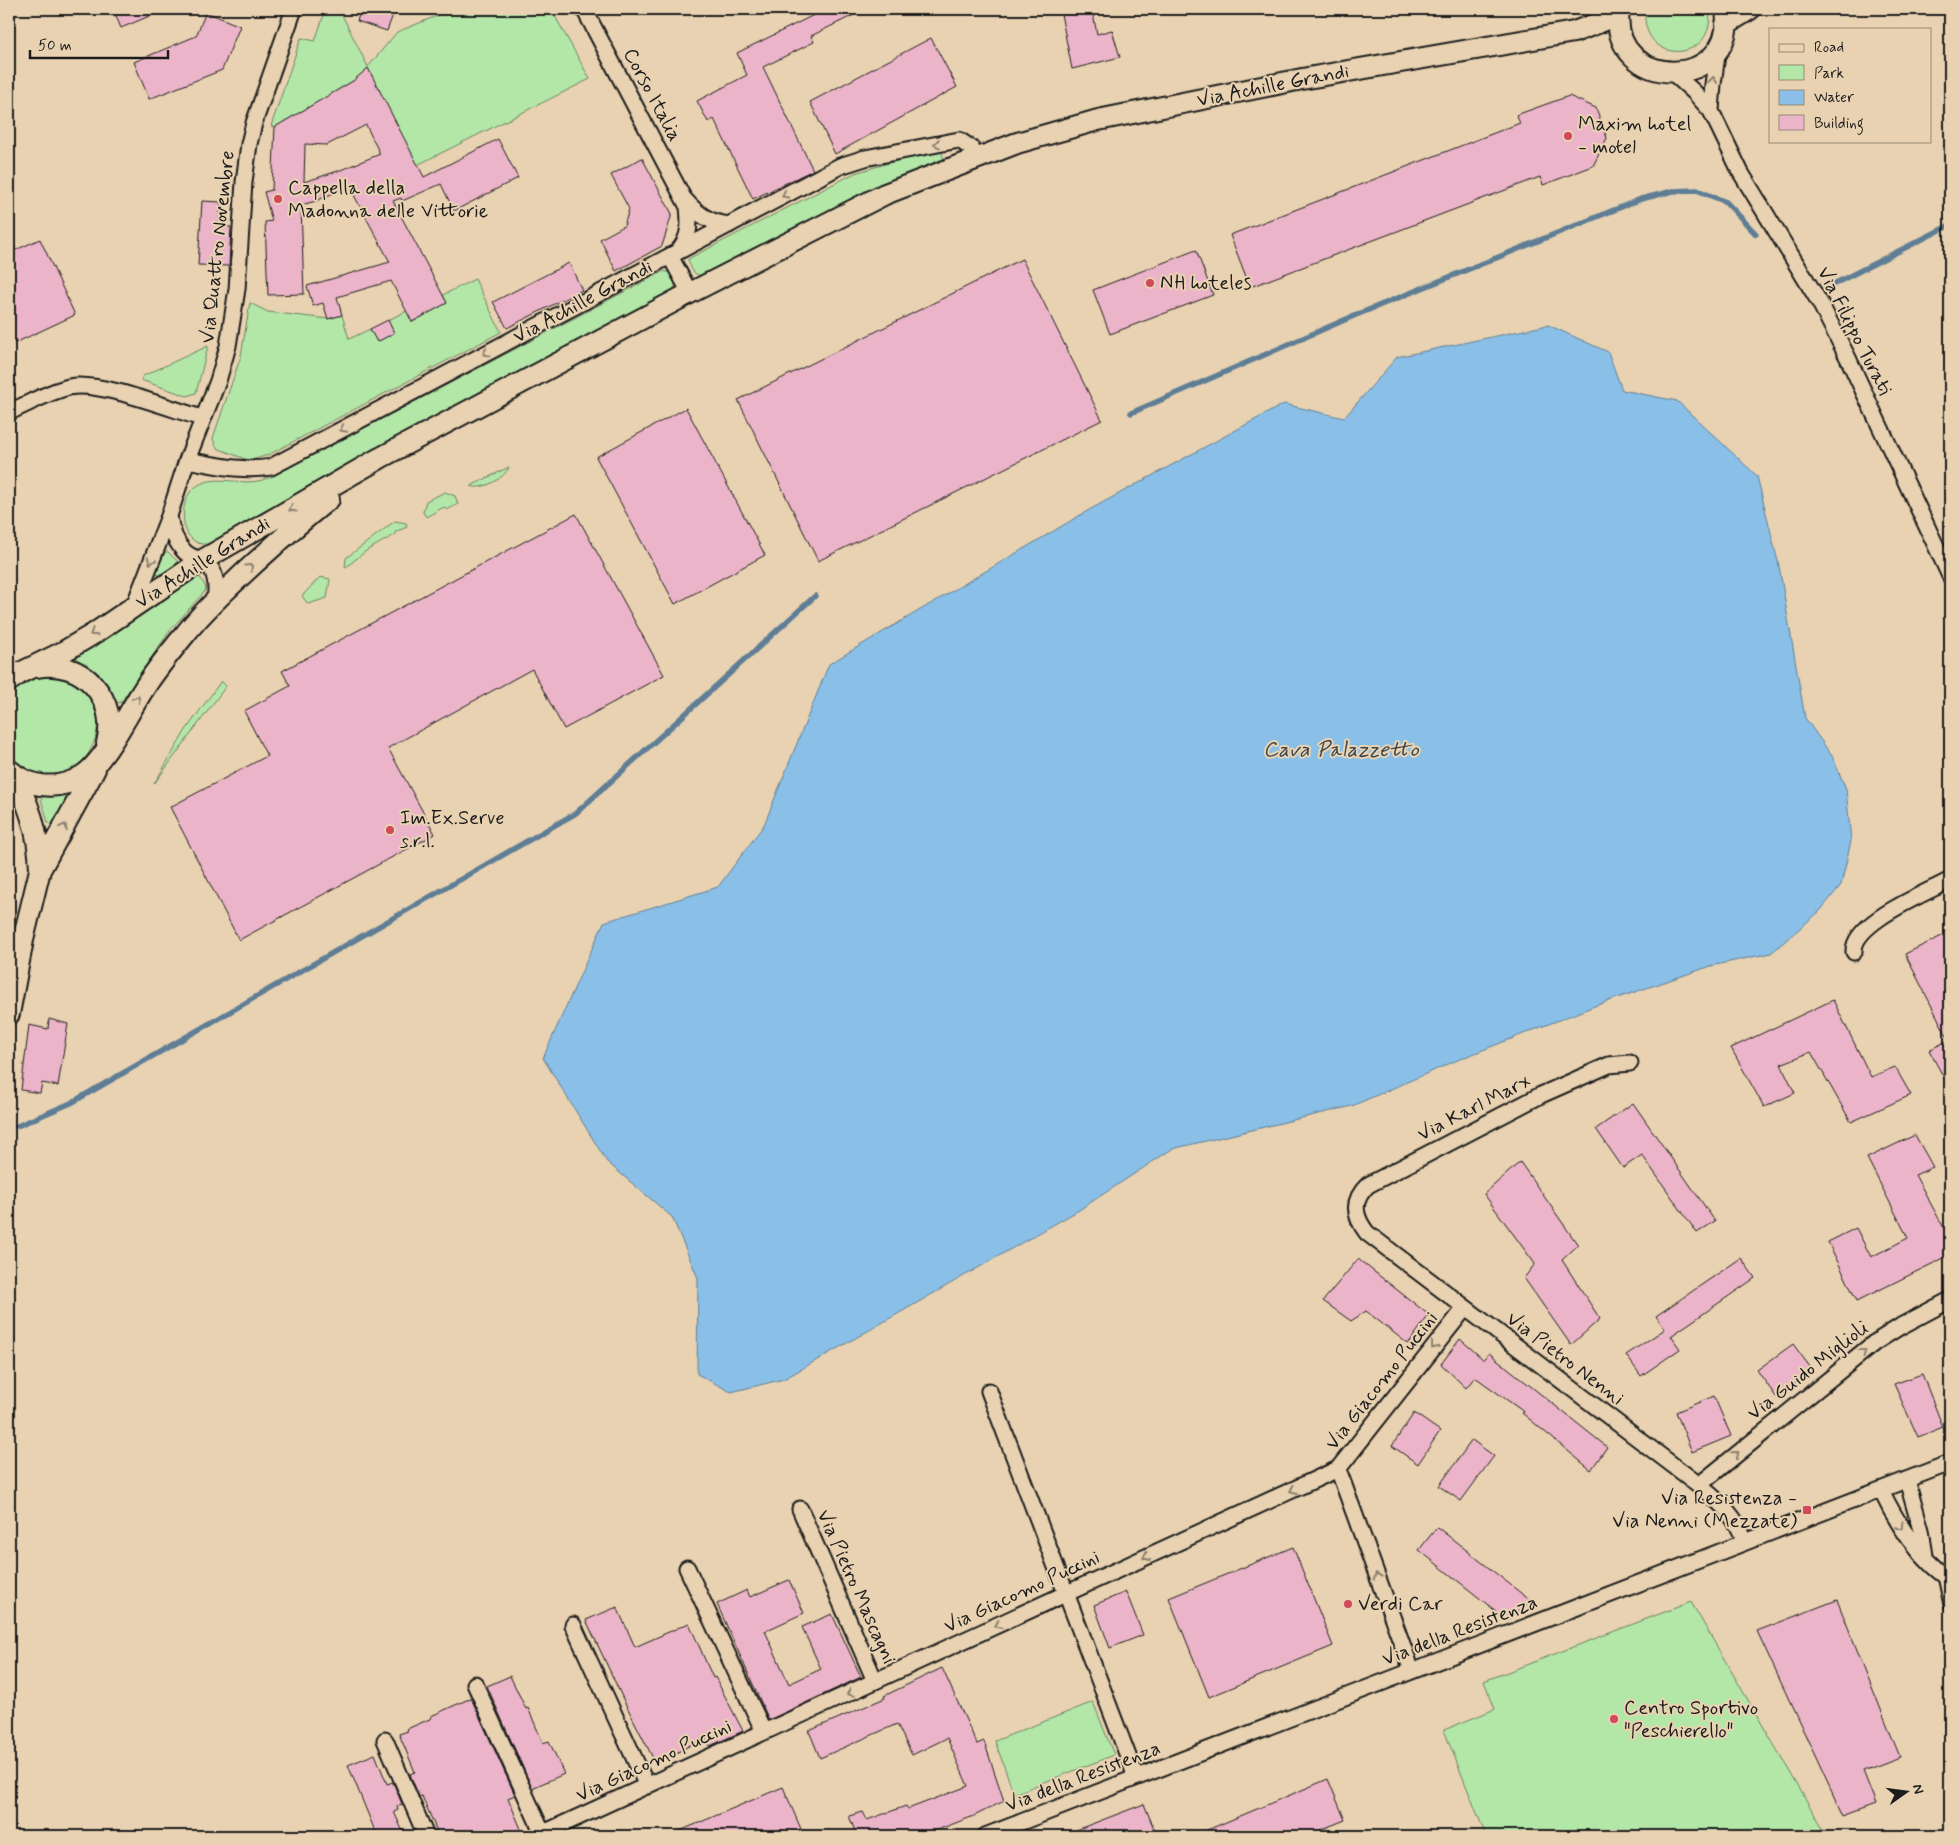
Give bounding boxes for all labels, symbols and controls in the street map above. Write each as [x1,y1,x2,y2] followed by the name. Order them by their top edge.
[30,28,168,60] scale bar
[1769,28,1932,142] legend
[38,36,72,56] text: 50 m
[1814,38,1844,58] text: Road
[616,44,688,146] street label: Corso Italia
[1195,58,1351,114] street label: Via Achille Grandi
[1814,64,1844,84] text: Park
[1707,75,1718,83] one-way arrow
[1814,88,1854,108] text: Water
[1578,111,1692,161] place label: Maxim hotel - motel
[1814,114,1864,135] text: Building
[1562,130,1574,142] marker: Maxim hotel - motel
[933,139,942,149] one-way arrow
[194,149,242,345] street label: Via Quattro Novembre
[288,175,488,225] place label: Cappella della Madonna delle Vittorie
[781,189,790,199] one-way arrow
[272,193,284,205] marker: Cappella della Madonna delle Vittorie
[508,254,658,350] street label: Via Achille Grandi
[1810,262,1898,400] street label: Via Filippo Turati
[1160,270,1252,297] place label: NH hoteles
[1144,277,1156,289] marker: NH hoteles
[482,347,491,357] one-way arrow
[339,423,348,433] one-way arrow
[288,502,297,512] one-way arrow
[130,511,276,615] street label: Via Achille Grandi
[147,556,157,565] one-way arrow
[245,564,254,573] one-way arrow
[89,627,98,637] one-way arrow
[131,695,140,705] one-way arrow
[1263,736,1420,764] water label: Cava Palazzetto
[400,805,505,855] place label: Im.Ex.Serve s.r.l.
[57,823,67,832] one-way arrow
[384,824,396,836] marker: Im.Ex.Serve s.r.l.
[1413,1068,1535,1148] street label: Via Karl Marx
[1319,1306,1445,1456] street label: Via Giacomo Puccini
[1501,1306,1629,1412] street label: Via Pietro Nenni
[1742,1315,1874,1427] street label: Via Guido Miglioli
[1432,1340,1440,1349] one-way arrow
[1857,1349,1866,1357] one-way arrow
[1731,1450,1740,1459] one-way arrow
[1289,1483,1298,1494] one-way arrow
[1612,1485,1797,1535] place label: Via Resistenza - Via Nenni (Mezzate)
[1801,1504,1813,1516] marker: Via Resistenza - Via Nenni (Mezzate)
[810,1505,902,1669] street label: Via Pietro Mascagni
[1894,1520,1903,1529] one-way arrow
[940,1544,1104,1640] street label: Via Giacomo Puccini
[1142,1551,1151,1562] one-way arrow
[1373,1572,1383,1580] one-way arrow
[1378,1589,1542,1673] street label: Via della Resistenza
[1358,1591,1443,1618] place label: Verdi Car
[1342,1598,1354,1610] marker: Verdi Car
[994,1619,1003,1630] one-way arrow
[846,1686,855,1697] one-way arrow
[1624,1695,1758,1745] place label: Centro Sportivo "Peschierello"
[572,1713,736,1809] street label: Via Giacomo Puccini
[1608,1713,1620,1725] marker: Centro Sportivo "Peschierello"
[1001,1735,1165,1819] street label: Via della Resistenza
[1882,1768,1932,1818] north arrow
[1908,1782,1928,1796] text: N

